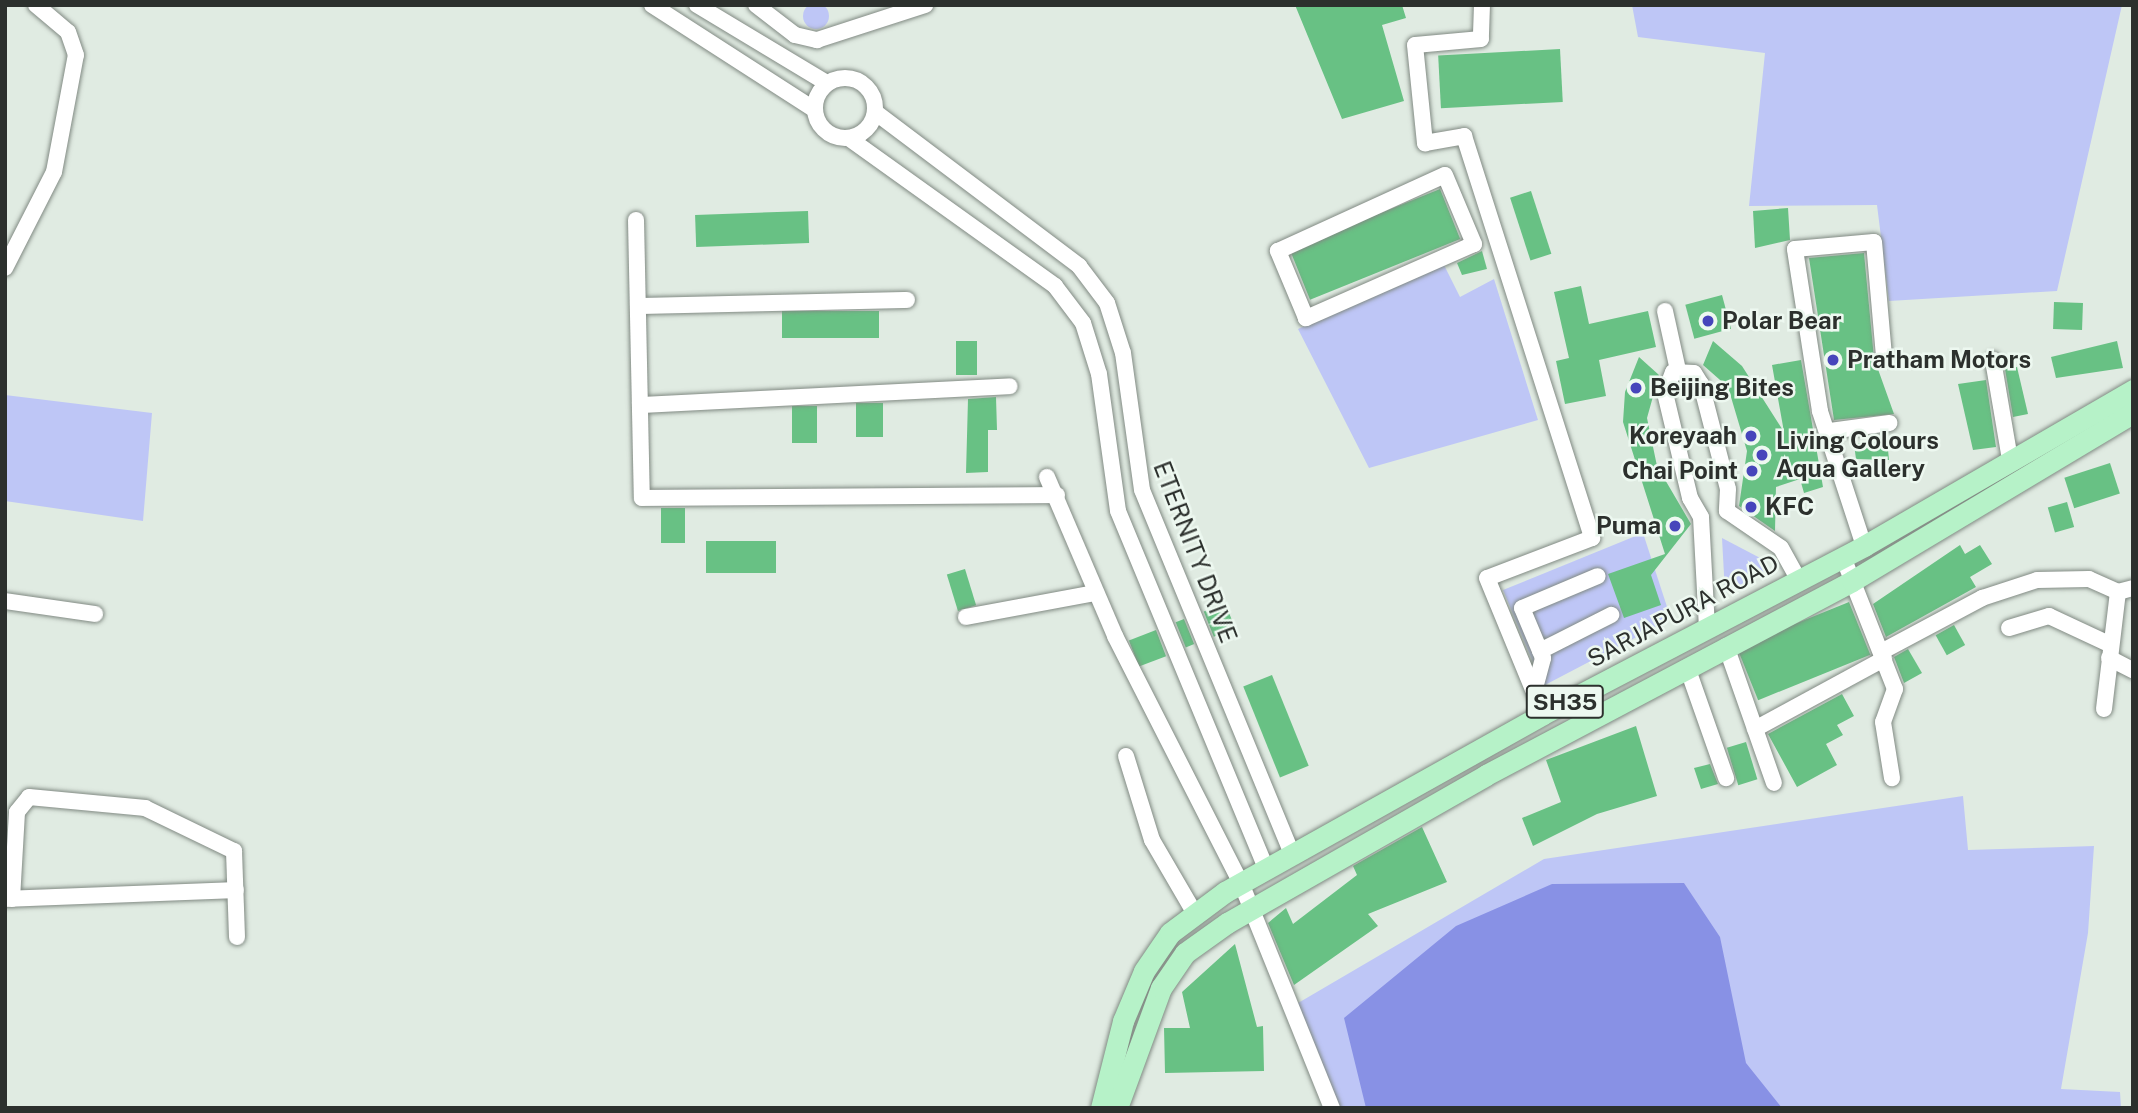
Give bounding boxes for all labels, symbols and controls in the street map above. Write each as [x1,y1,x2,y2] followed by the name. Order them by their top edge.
[1722,307,1842,335] place label: Polar Bear
[1700,313,1716,329] marker: Polar Bear
[1847,346,2031,374] place label: Pratham Motors
[1825,352,1841,368] marker: Pratham Motors
[1650,374,1794,402] place label: Beijing Bites
[1628,380,1644,396] marker: Beijing Bites
[1629,422,1737,450] place label: Koreyaah
[1776,427,1939,483] place label: Living Colours Aqua Gallery
[1743,428,1759,444] marker: Koreyaah
[1754,447,1770,463] marker: Living Colours Aqua Gallery
[1147,457,1243,647] street label: ETERNITY DRIVE
[1622,457,1738,485] place label: Chai Point
[1744,463,1760,479] marker: Chai Point
[1765,493,1814,521] place label: KFC
[1743,499,1759,515] marker: KFC
[1596,512,1661,540] place label: Puma
[1667,518,1683,534] marker: Puma
[1583,548,1783,674] street label: SARJAPURA ROAD
[1525,682,1605,722] road number: SH35

